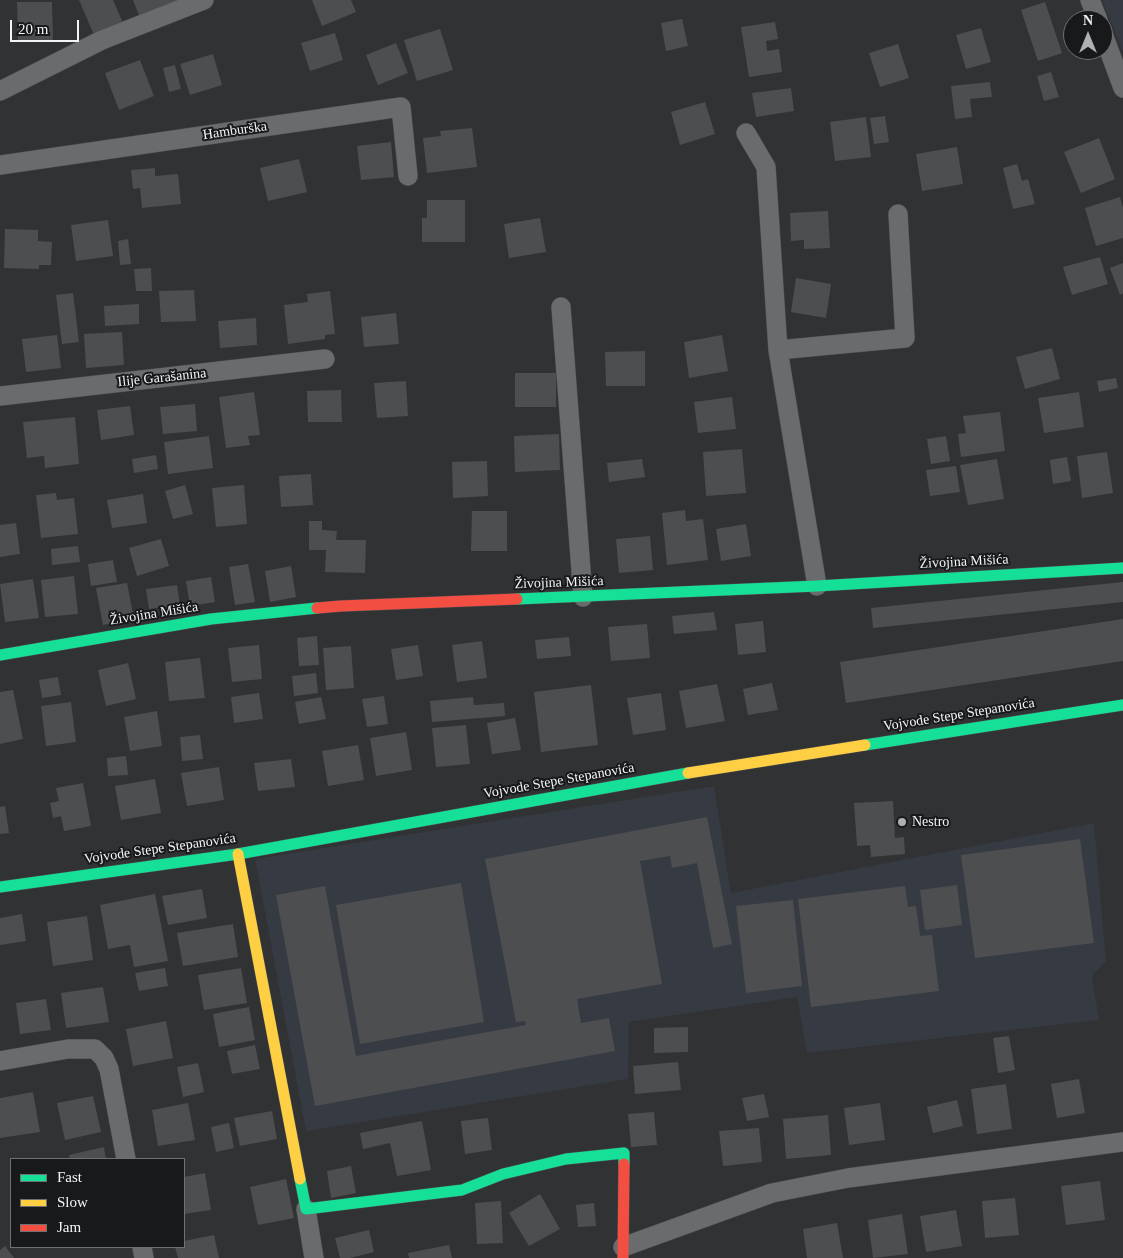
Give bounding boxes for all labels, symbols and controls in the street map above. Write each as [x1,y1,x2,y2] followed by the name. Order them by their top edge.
[12,10,81,42] scale bar
[1063,10,1113,60] north arrow
[1083,13,1093,28] text: N
[18,21,48,37] text: 20 m
[202,118,268,144] street label: Hamburška
[117,365,207,391] street label: Ilije Garašanina
[919,551,1009,573] street label: Živojina Mišića
[514,573,604,593] street label: Živojina Mišića
[109,599,199,629] street label: Živojina Mišića
[882,695,1036,735] street label: Vojvode Stepe Stepanovića
[482,759,636,803] street label: Vojvode Stepe Stepanovića
[912,814,949,830] place label: Nestro
[896,816,908,828] marker: Nestro
[83,830,237,868] street label: Vojvode Stepe Stepanovića
[10,1158,185,1248] legend
[57,1169,82,1185] text: Fast
[57,1194,88,1210] text: Slow
[57,1219,81,1235] text: Jam

